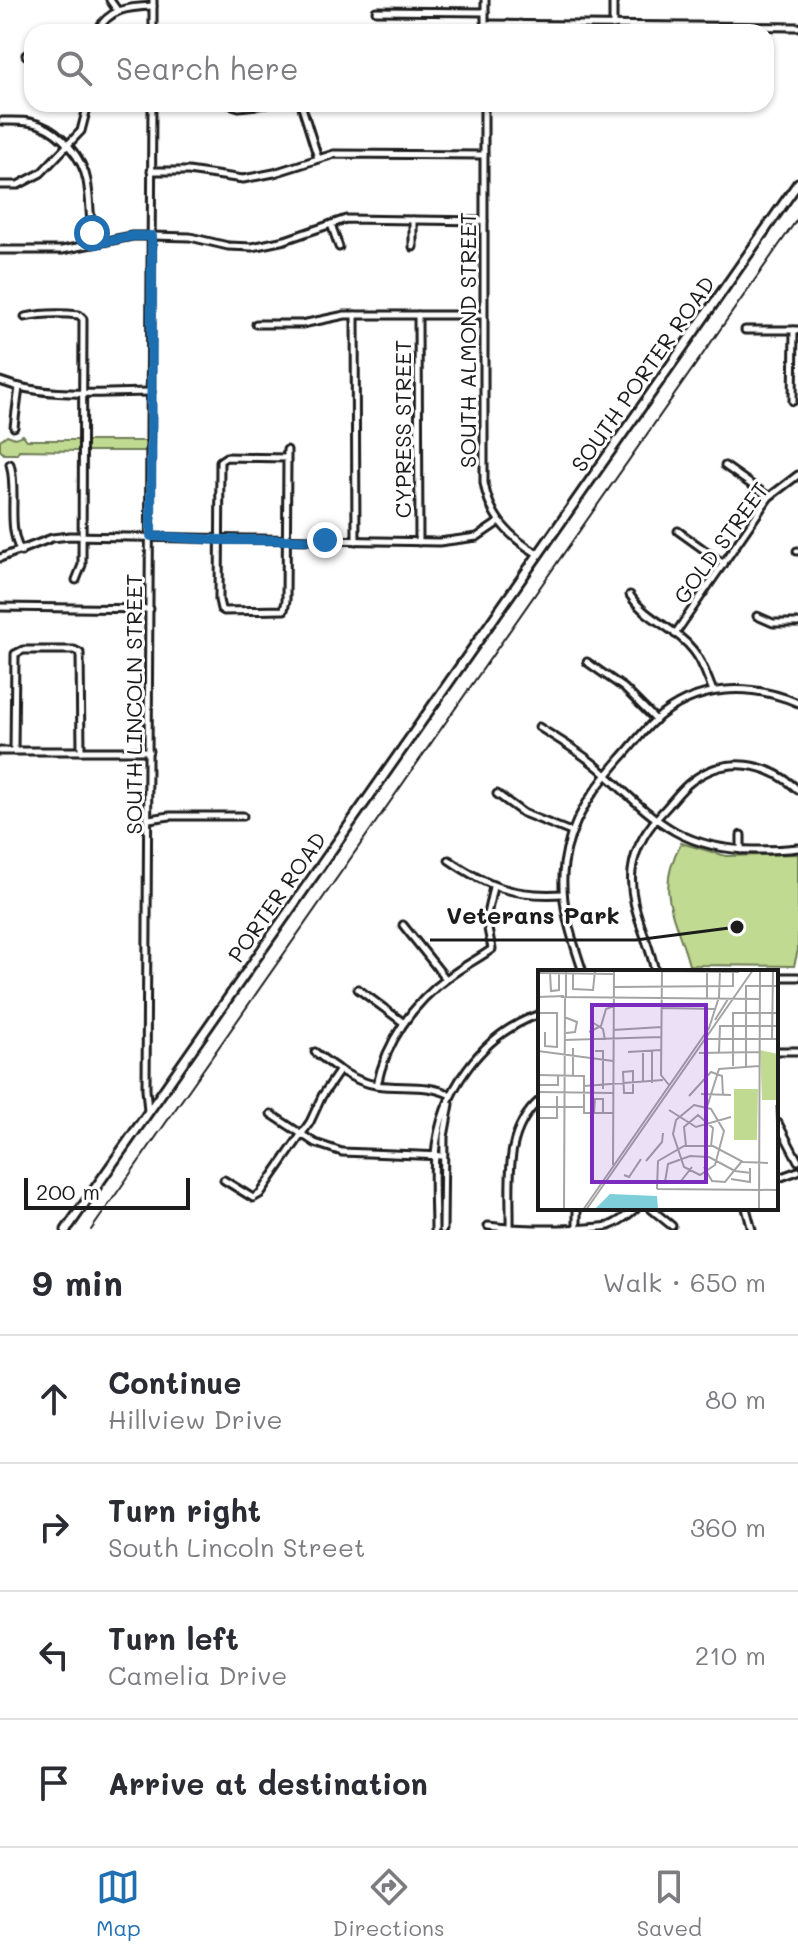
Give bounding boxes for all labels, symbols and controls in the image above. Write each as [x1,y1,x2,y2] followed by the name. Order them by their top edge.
[24,24,774,112] search box
[52,46,96,90] icon: search
[116,48,299,88] text: Search here
[453,212,482,468] street label: SOUTH ALMOND STREET
[74,215,110,251] route start
[564,270,721,477] street label: SOUTH PORTER ROAD
[388,340,417,518] street label: CYPRESS STREET
[667,476,775,609] street label: GOLD STREET
[307,522,343,558] route end
[119,573,148,835] street label: SOUTH LINCOLN STREET
[221,826,332,968] street label: PORTER ROAD
[430,892,636,940] callout: Veterans Park
[446,899,620,930] text: Veterans Park
[538,970,778,1210] inset map
[24,1174,190,1210] scale bar
[36,1177,100,1206] text: 200 m
[32,1260,123,1305] text: 9 min
[603,1265,766,1299] text: Walk · 650 m
[108,1362,241,1402] text: Continue
[32,1377,76,1421] icon: ahead
[705,1382,766,1416] text: 80 m
[108,1402,283,1436] text: Hillview Drive
[108,1490,261,1530] text: Turn right
[32,1505,76,1549] icon: right
[690,1510,766,1544] text: 360 m
[108,1530,365,1564] text: South Lincoln Street
[108,1618,239,1658] text: Turn left
[32,1633,76,1677] icon: left
[695,1638,766,1672] text: 210 m
[108,1658,287,1692] text: Camelia Drive
[32,1761,76,1805] icon: arrive
[108,1763,428,1803] text: Arrive at destination
[96,1865,141,1942] tab: Map
[333,1865,445,1942] tab: Directions
[637,1865,702,1942] tab: Saved

